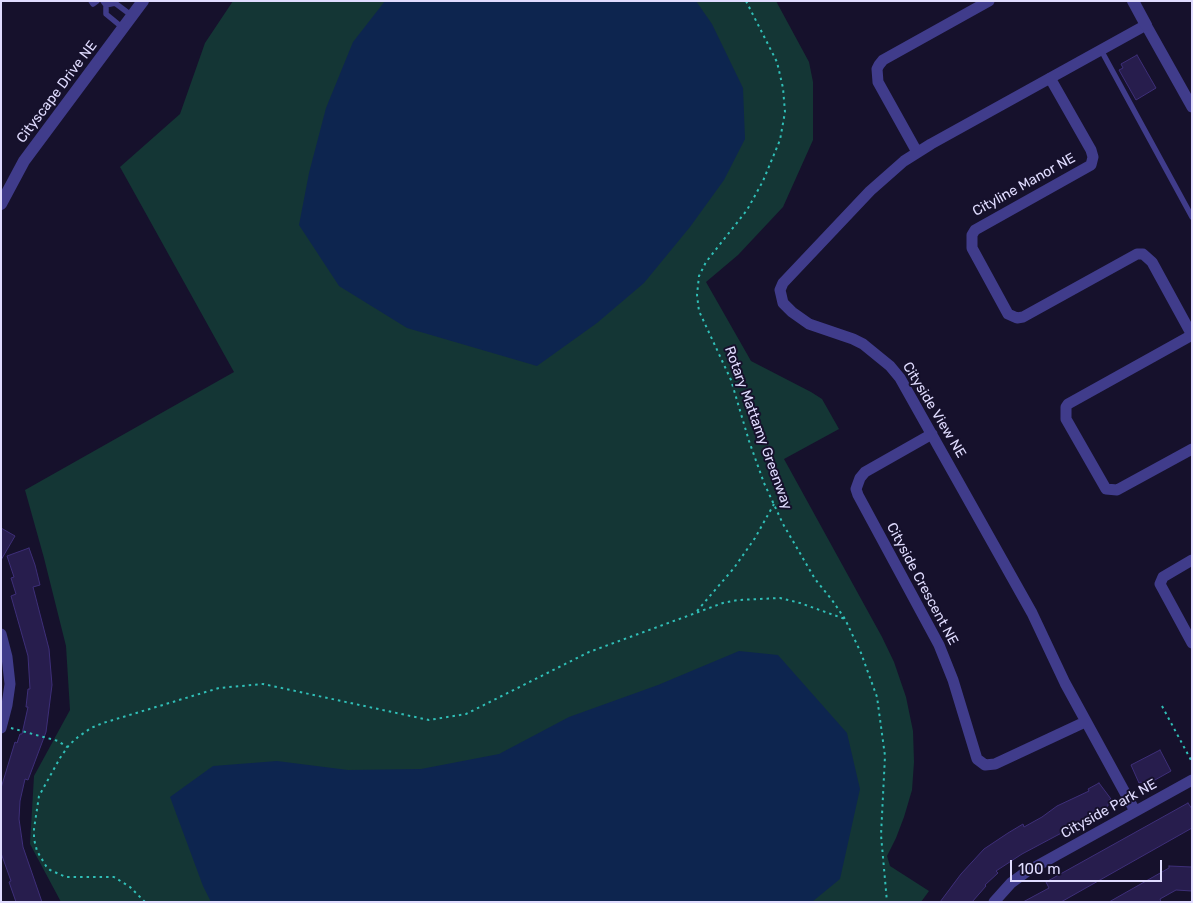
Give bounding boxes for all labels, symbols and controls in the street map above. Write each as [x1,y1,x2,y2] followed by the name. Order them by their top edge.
[13,38,101,146] street label: Cityscape Drive NE
[970,150,1078,220] street label: Cityline Manor NE
[721,344,795,512] street label: Rotary Mattamy Greenway
[899,359,969,461] street label: Cityside View NE
[883,520,961,648] street label: Cityside Crescent NE
[1058,776,1160,842] street label: Cityside Park NE
[1013,850,1166,882] scale bar
[1018,860,1060,878] text: 100 m

